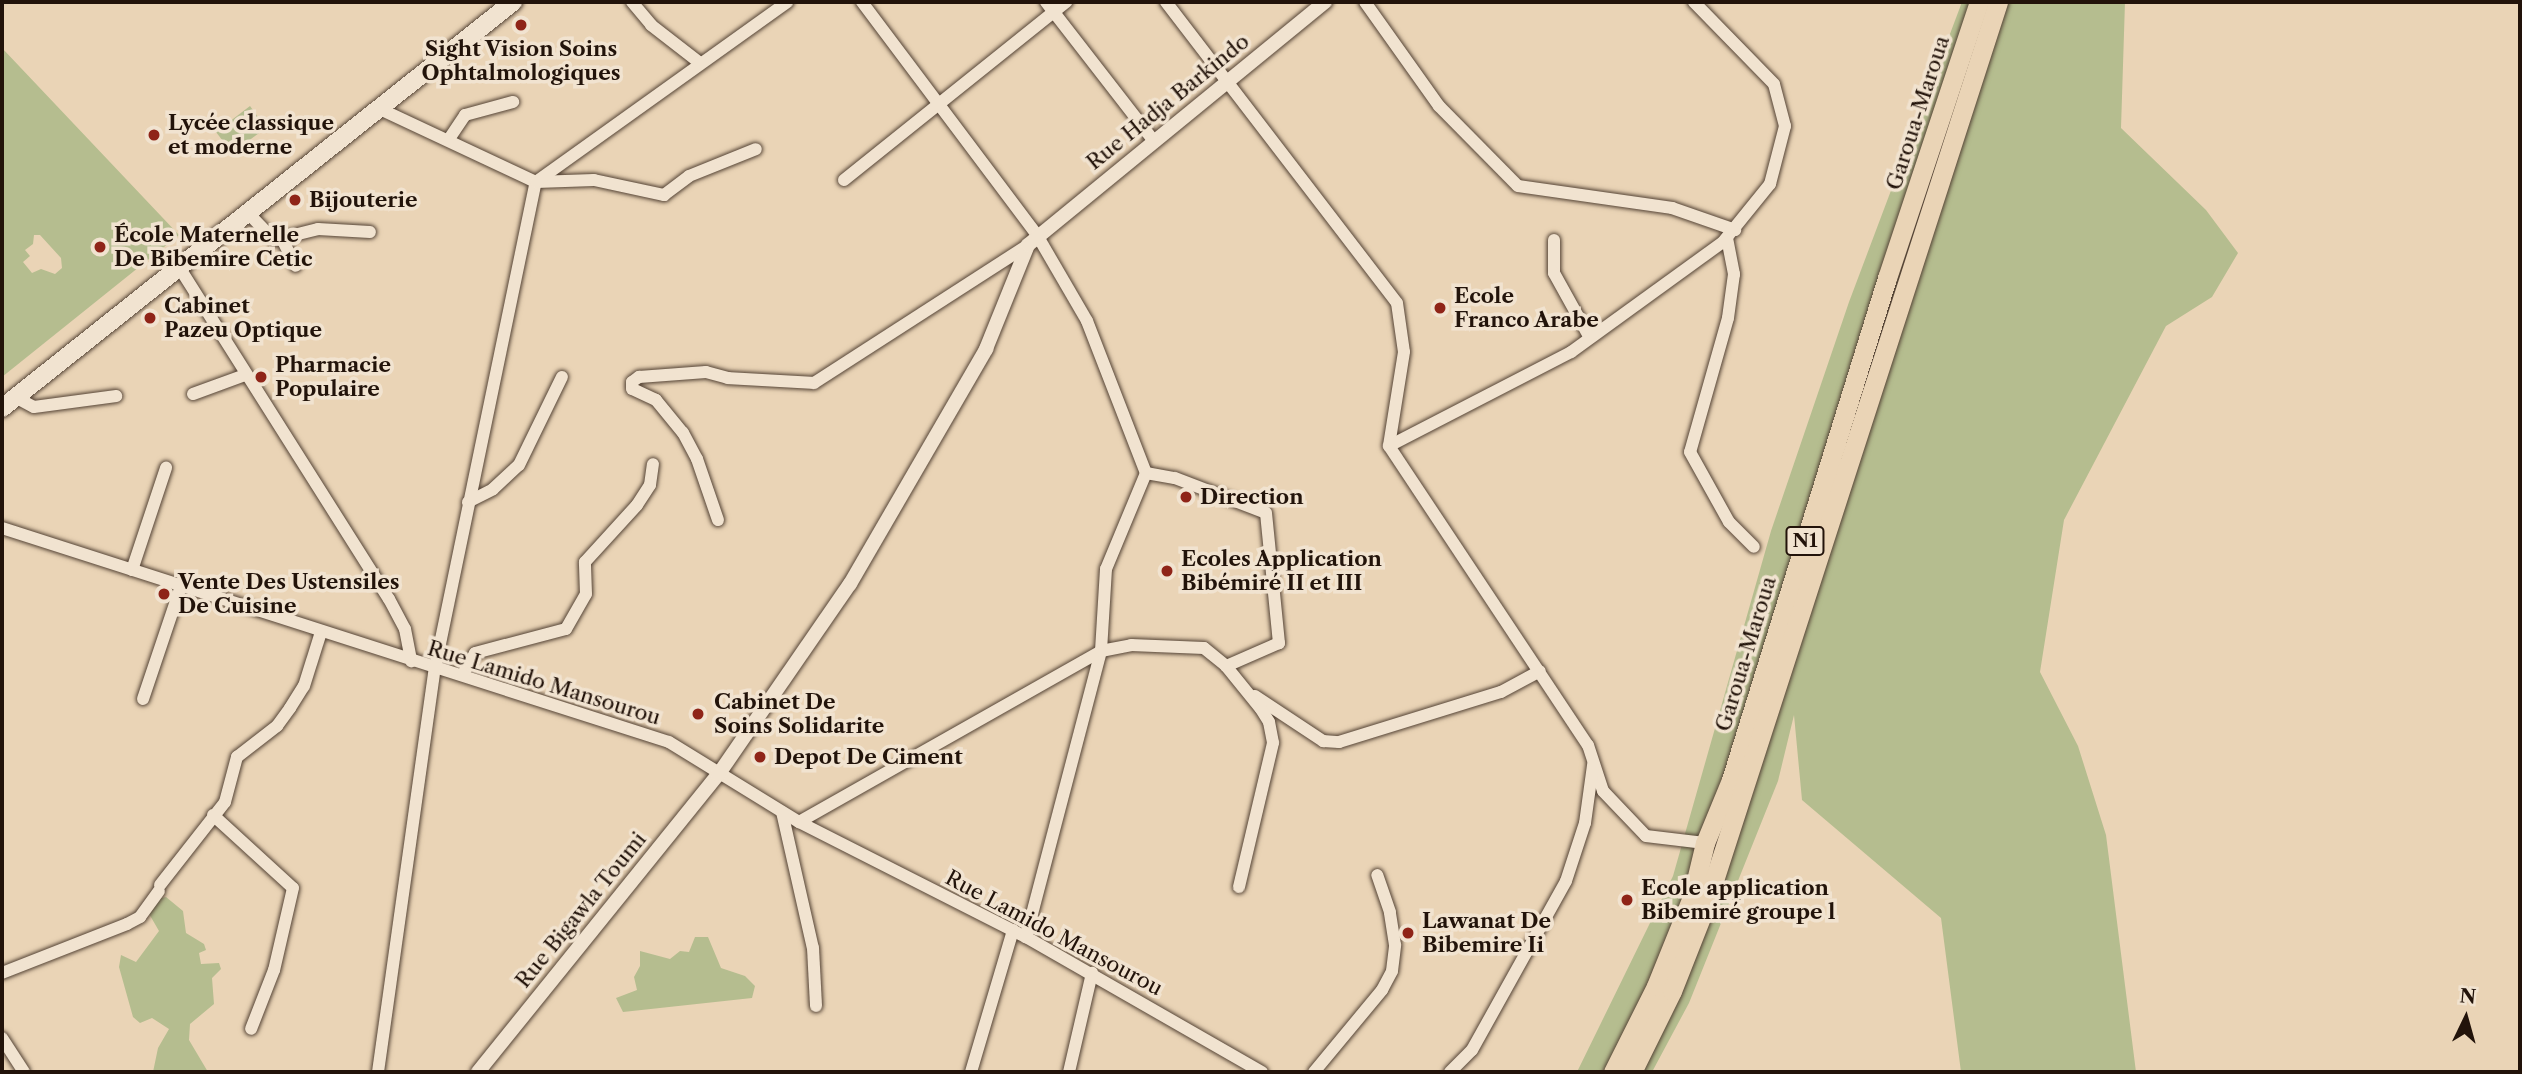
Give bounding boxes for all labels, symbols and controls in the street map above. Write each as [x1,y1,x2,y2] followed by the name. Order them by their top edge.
[513,17,529,33] marker: Sight Vision Soins Ophtalmologiques
[1082,29,1254,175] street label: Rue Hadja Barkindo
[1881,33,1955,193] street label: Garoua-Maroua
[421,36,621,86] place label: Sight Vision Soins Ophtalmologiques
[168,110,334,160] place label: Lycée classique et moderne
[146,127,162,143] marker: Lycée classique et moderne
[309,187,418,213] place label: Bijouterie
[287,192,303,208] marker: Bijouterie
[114,222,313,272] place label: École Maternelle De Bibemire Cetic
[92,239,108,255] marker: École Maternelle De Bibemire Cetic
[1454,283,1600,333] place label: Ecole Franco Arabe
[164,293,322,343] place label: Cabinet Pazeu Optique
[1432,300,1448,316] marker: Ecole Franco Arabe
[142,310,158,326] marker: Cabinet Pazeu Optique
[275,352,391,402] place label: Pharmacie Populaire
[253,369,269,385] marker: Pharmacie Populaire
[1200,484,1304,510] place label: Direction
[1178,489,1194,505] marker: Direction
[1784,526,1826,556] road number: N1
[1181,546,1383,596] place label: Ecoles Application Bibémiré II et III
[1159,563,1175,579] marker: Ecoles Application Bibémiré II et III
[178,569,400,619] place label: Vente Des Ustensiles De Cuisine
[1710,574,1782,734] street label: Garoua-Maroua
[156,586,172,602] marker: Vente Des Ustensiles De Cuisine
[424,636,664,730] street label: Rue Lamido Mansourou
[714,689,884,739] place label: Cabinet De Soins Solidarite
[688,704,708,724] marker: Cabinet De Soins Solidarite
[774,744,963,770] place label: Depot De Ciment
[752,749,768,765] marker: Depot De Ciment
[510,827,652,993] street label: Rue Bigawla Toumi
[941,865,1167,1001] street label: Rue Lamido Mansourou
[1641,875,1835,925] place label: Ecole application Bibemiré groupe l
[1619,892,1635,908] marker: Ecole application Bibemiré groupe l
[1422,908,1551,958] place label: Lawanat De Bibemire Ii
[1400,925,1416,941] marker: Lawanat De Bibemire Ii
[2431,983,2501,1053] north arrow
[2459,984,2477,1009] text: N

